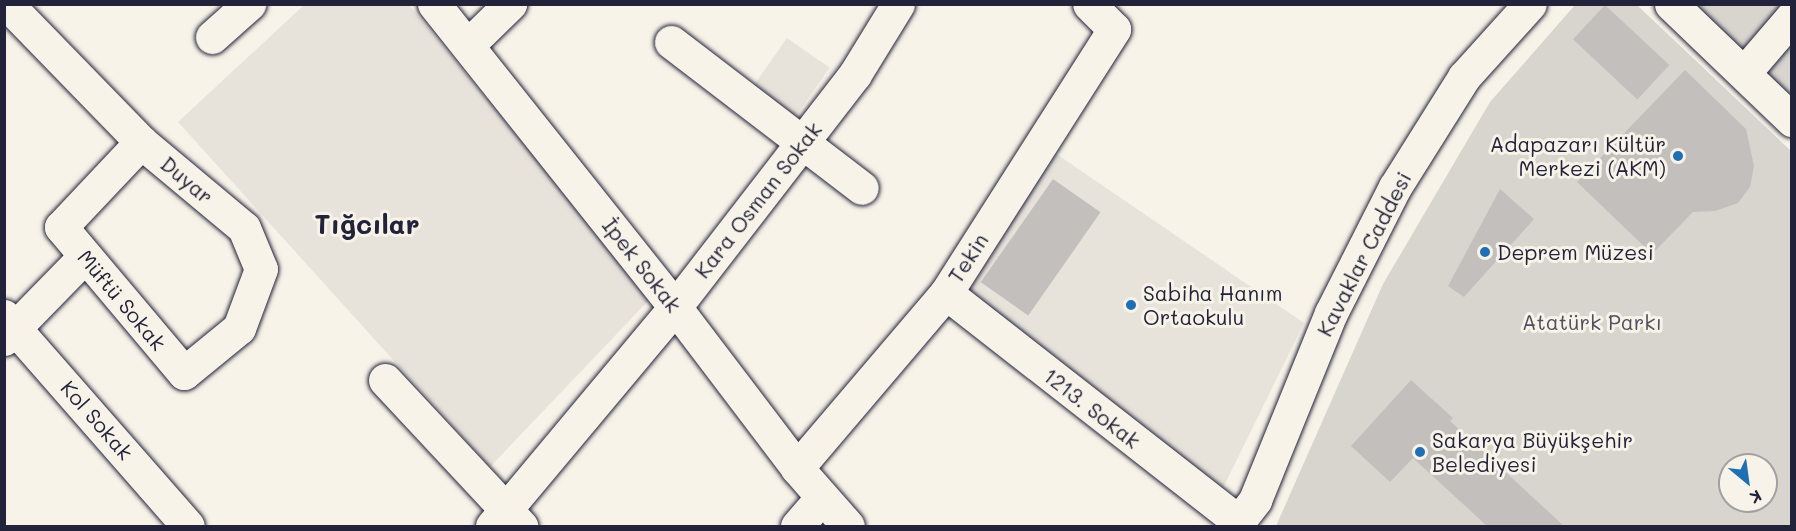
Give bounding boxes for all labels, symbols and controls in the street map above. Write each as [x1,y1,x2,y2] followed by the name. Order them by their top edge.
[689,117,827,283] street label: Kara Osman Sokak
[1490,131,1666,181] place label: Adapazarı Kültür Merkezi (AKM)
[1671,149,1685,163] marker: Adapazarı Kültür Merkezi (AKM)
[156,151,218,209] street label: Duyar
[1312,168,1416,340] street label: Kavaklar Caddesi
[314,208,420,240] district label: Tığcılar
[597,213,687,317] street label: İpek Sokak
[943,229,993,287] street label: Tekin
[1497,239,1654,265] place label: Deprem Müzesi
[73,245,171,355] street label: Müftü Sokak
[1478,245,1492,259] marker: Deprem Müzesi
[1143,280,1282,330] place label: Sabiha Hanım Ortaokulu
[1124,298,1138,312] marker: Sabiha Hanım Ortaokulu
[1522,309,1662,335] park label: Atatürk Parkı
[1039,363,1145,453] street label: 1213. Sokak
[56,375,138,465] street label: Kol Sokak
[1432,427,1633,477] place label: Sakarya Büyükşehir Belediyesi
[1413,445,1427,459] marker: Sakarya Büyükşehir Belediyesi
[1718,453,1778,513] north arrow
[1746,486,1766,509] text: K

